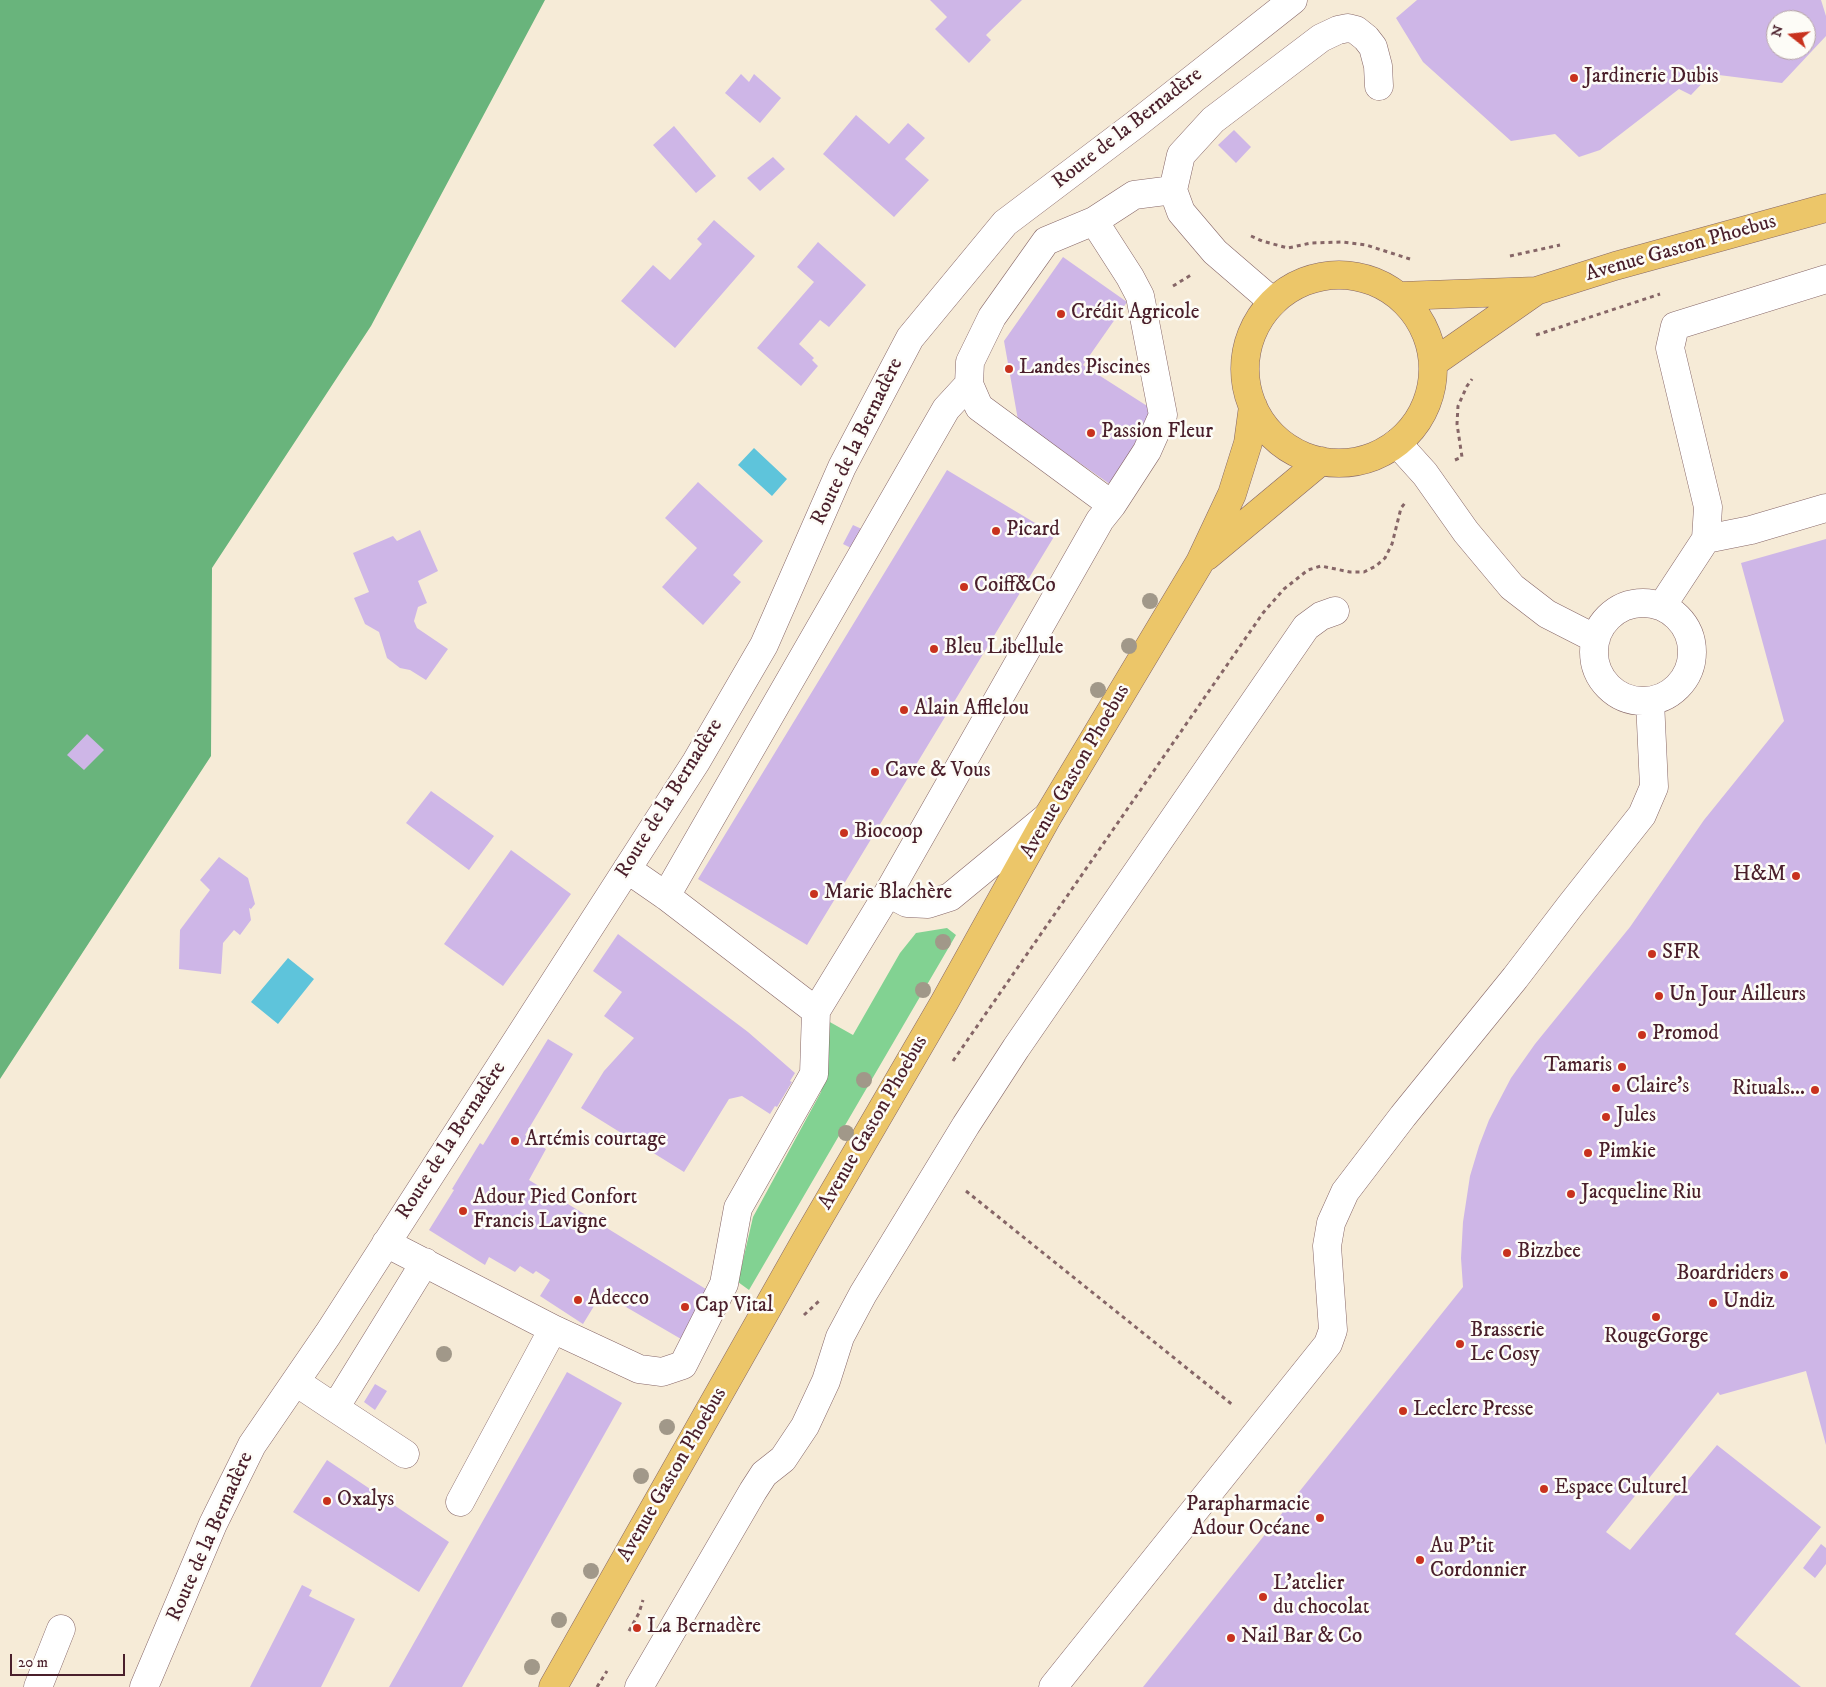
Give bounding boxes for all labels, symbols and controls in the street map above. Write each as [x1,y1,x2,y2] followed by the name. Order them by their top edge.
[1766,10,1816,60] north arrow
[1767,23,1788,39] text: N
[1048,63,1208,195] street label: Route de la Bernadère
[1584,65,1719,91] place label: Jardinerie Dubis
[1568,72,1580,84] marker: Jardinerie Dubis
[1583,210,1779,288] street label: Avenue Gaston Phoebus
[1071,301,1199,327] place label: Crédit Agricole
[1055,308,1067,320] marker: Crédit Agricole
[807,354,909,530] street label: Route de la Bernadère
[1019,356,1150,382] place label: Landes Piscines
[1003,363,1015,375] marker: Landes Piscines
[1101,420,1213,446] place label: Passion Fleur
[1085,427,1097,439] marker: Passion Fleur
[1006,518,1060,544] place label: Picard
[990,525,1002,537] marker: Picard
[974,574,1056,600] place label: Coiff&Co
[958,581,970,593] marker: Coiff&Co
[944,636,1063,662] place label: Bleu Libellule
[928,643,940,655] marker: Bleu Libellule
[1016,680,1136,864] street label: Avenue Gaston Phoebus
[914,697,1029,723] place label: Alain Afflelou
[898,704,910,716] marker: Alain Afflelou
[611,715,729,883] street label: Route de la Bernadère
[885,759,990,785] place label: Cave & Vous
[869,766,881,778] marker: Cave & Vous
[854,820,923,846] place label: Biocoop
[838,827,850,839] marker: Biocoop
[1733,863,1786,889] place label: H&M
[1790,870,1802,882] marker: H&M
[824,881,952,907] place label: Marie Blachère
[808,888,820,900] marker: Marie Blachère
[1662,941,1700,967] place label: SFR
[1646,948,1658,960] marker: SFR
[1669,983,1806,1009] place label: Un Jour Ailleurs
[1653,990,1665,1002] marker: Un Jour Ailleurs
[1652,1022,1719,1048] place label: Promod
[1636,1029,1648,1041] marker: Promod
[814,1031,934,1215] street label: Avenue Gaston Phoebus
[1544,1054,1612,1080] place label: Tamaris
[392,1057,512,1225] street label: Route de la Bernadère
[1616,1061,1628,1073] marker: Tamaris
[1626,1075,1689,1101] place label: Claire's
[1732,1077,1805,1103] place label: Rituals...
[1610,1082,1622,1094] marker: Claire's
[1809,1084,1821,1096] marker: Rituals...
[1616,1104,1656,1130] place label: Jules
[1600,1111,1612,1123] marker: Jules
[525,1128,666,1154] place label: Artémis courtage
[509,1135,521,1147] marker: Artémis courtage
[1598,1140,1656,1166] place label: Pimkie
[1582,1147,1594,1159] marker: Pimkie
[1581,1181,1701,1207] place label: Jacqueline Riu
[473,1186,637,1236] place label: Adour Pied Confort Francis Lavigne
[1565,1188,1577,1200] marker: Jacqueline Riu
[457,1205,469,1217] marker: Adour Pied Confort Francis Lavigne
[1517,1240,1581,1266] place label: Bizzbee
[1501,1247,1513,1259] marker: Bizzbee
[1676,1262,1774,1288] place label: Boardriders
[1778,1269,1790,1281] marker: Boardriders
[588,1287,649,1313] place label: Adecco
[1723,1290,1775,1316] place label: Undiz
[572,1294,584,1306] marker: Adecco
[695,1294,773,1320] place label: Cap Vital
[1707,1297,1719,1309] marker: Undiz
[679,1301,691,1313] marker: Cap Vital
[1650,1311,1662,1323] marker: RougeGorge
[1470,1319,1545,1369] place label: Brasserie Le Cosy
[1604,1325,1708,1351] place label: RougeGorge
[1454,1338,1466,1350] marker: Brasserie Le Cosy
[613,1383,733,1567] street label: Avenue Gaston Phoebus
[1413,1398,1534,1424] place label: Leclerc Presse
[1397,1405,1409,1417] marker: Leclerc Presse
[162,1448,260,1626] street label: Route de la Bernadère
[1554,1476,1688,1502] place label: Espace Culturel
[1538,1483,1550,1495] marker: Espace Culturel
[337,1488,394,1514] place label: Oxalys
[1186,1493,1310,1543] place label: Parapharmacie Adour Océane
[321,1495,333,1507] marker: Oxalys
[1314,1512,1326,1524] marker: Parapharmacie Adour Océane
[1430,1535,1526,1585] place label: Au P'tit Cordonnier
[1414,1554,1426,1566] marker: Au P'tit Cordonnier
[1273,1572,1369,1622] place label: L'atelier du chocolat
[1257,1591,1269,1603] marker: L'atelier du chocolat
[647,1615,761,1641] place label: La Bernadère
[631,1622,643,1634] marker: La Bernadère
[1241,1625,1362,1651] place label: Nail Bar & Co
[1225,1632,1237,1644] marker: Nail Bar & Co
[12,1644,128,1676] scale bar
[18,1653,48,1672] text: 20 m

